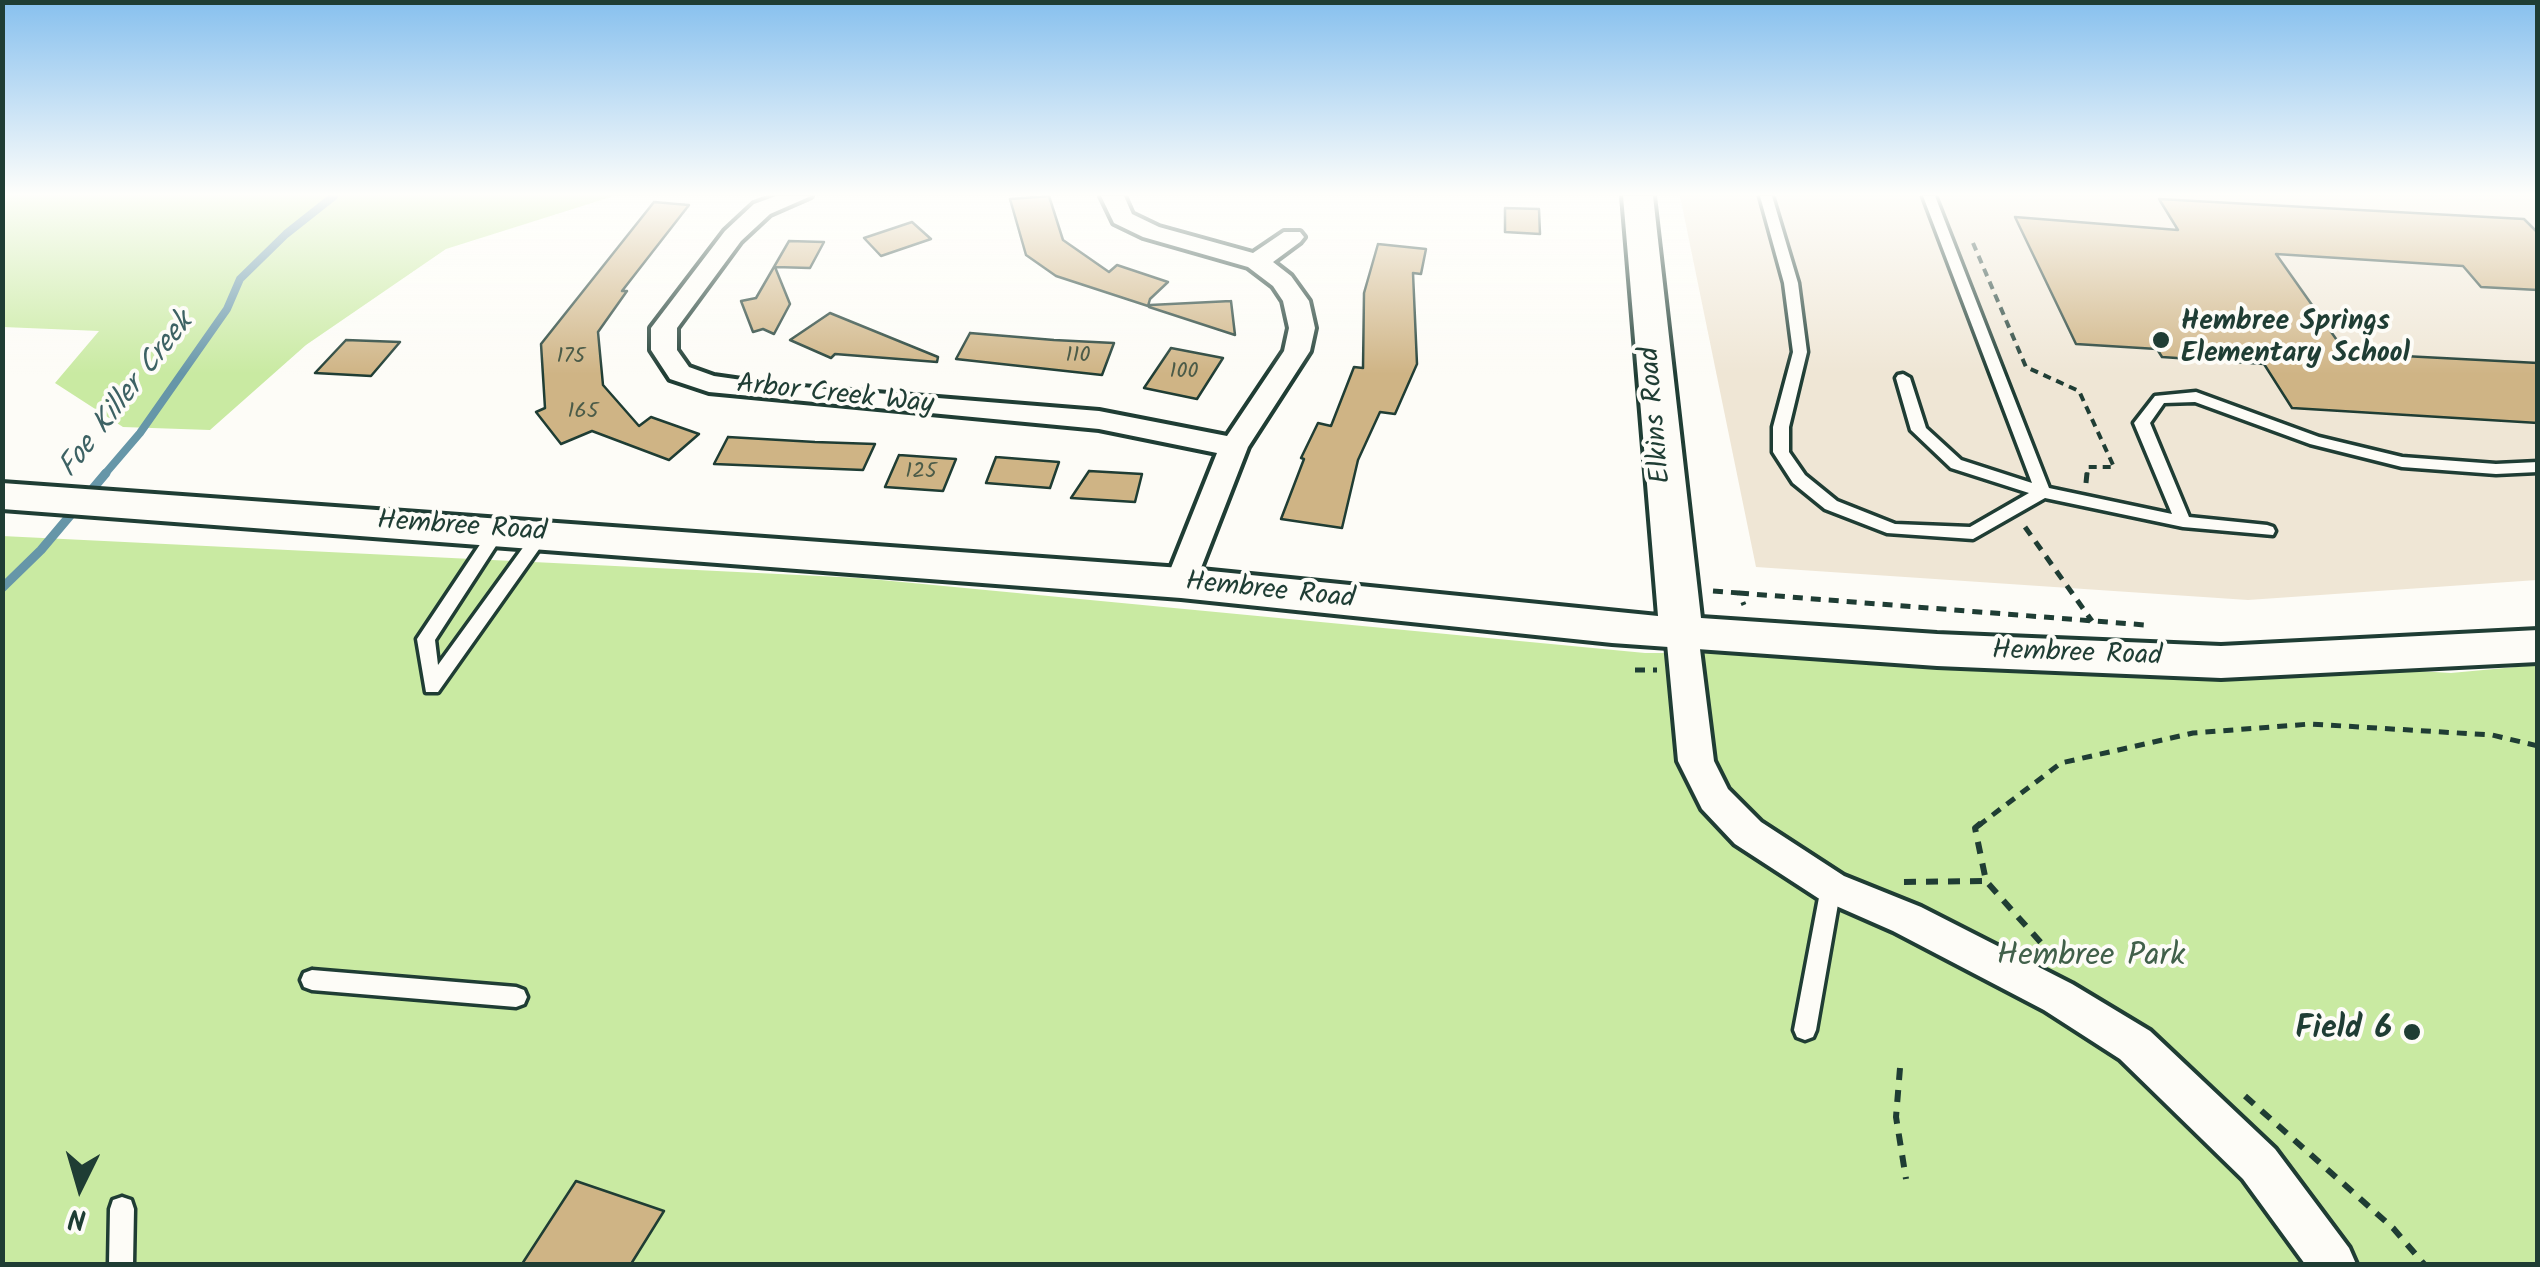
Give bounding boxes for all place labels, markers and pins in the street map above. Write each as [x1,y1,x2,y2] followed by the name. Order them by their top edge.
[2181,307,2410,373] place label: Hembree Springs Elementary School
[2150,329,2172,351] marker: Hembree Springs Elementary School
[2295,1013,2392,1051] place label: Field 6
[2401,1021,2423,1043] marker: Field 6

